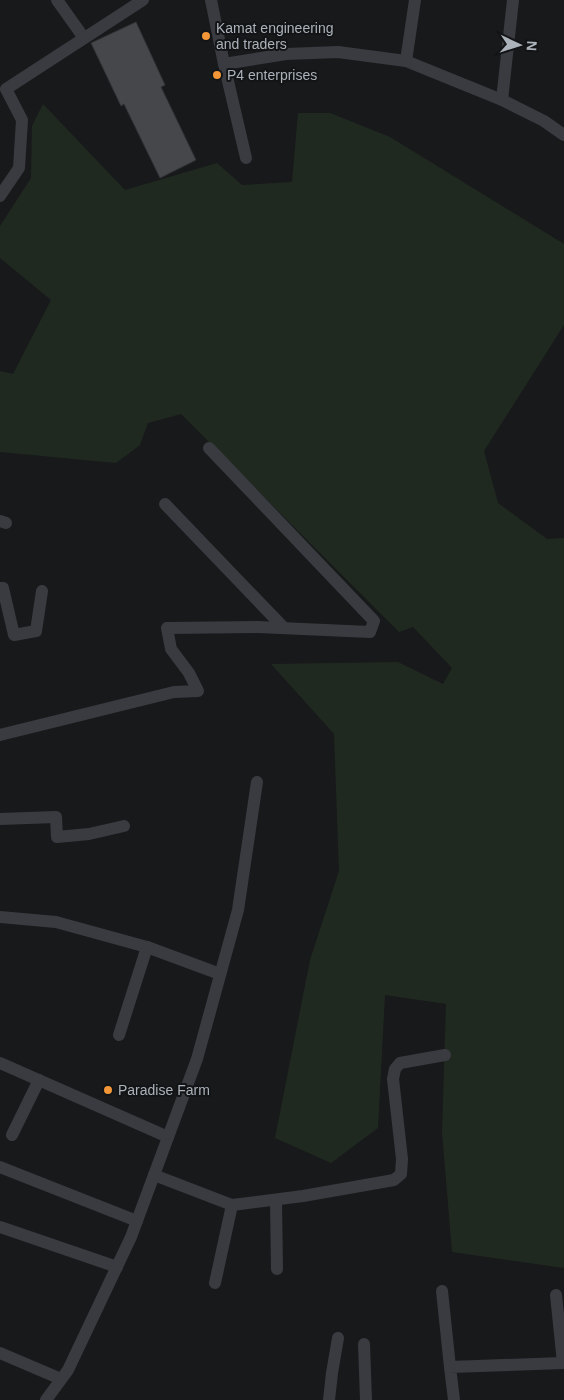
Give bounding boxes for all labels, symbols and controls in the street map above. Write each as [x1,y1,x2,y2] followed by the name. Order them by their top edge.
[216,20,334,52] place label: Kamat engineering and traders
[494,20,544,70] north arrow
[200,30,212,42] marker: Kamat engineering and traders
[524,40,540,52] text: N
[227,67,317,83] place label: P4 enterprises
[211,69,223,81] marker: P4 enterprises
[118,1082,210,1098] place label: Paradise Farm
[102,1084,114,1096] marker: Paradise Farm

